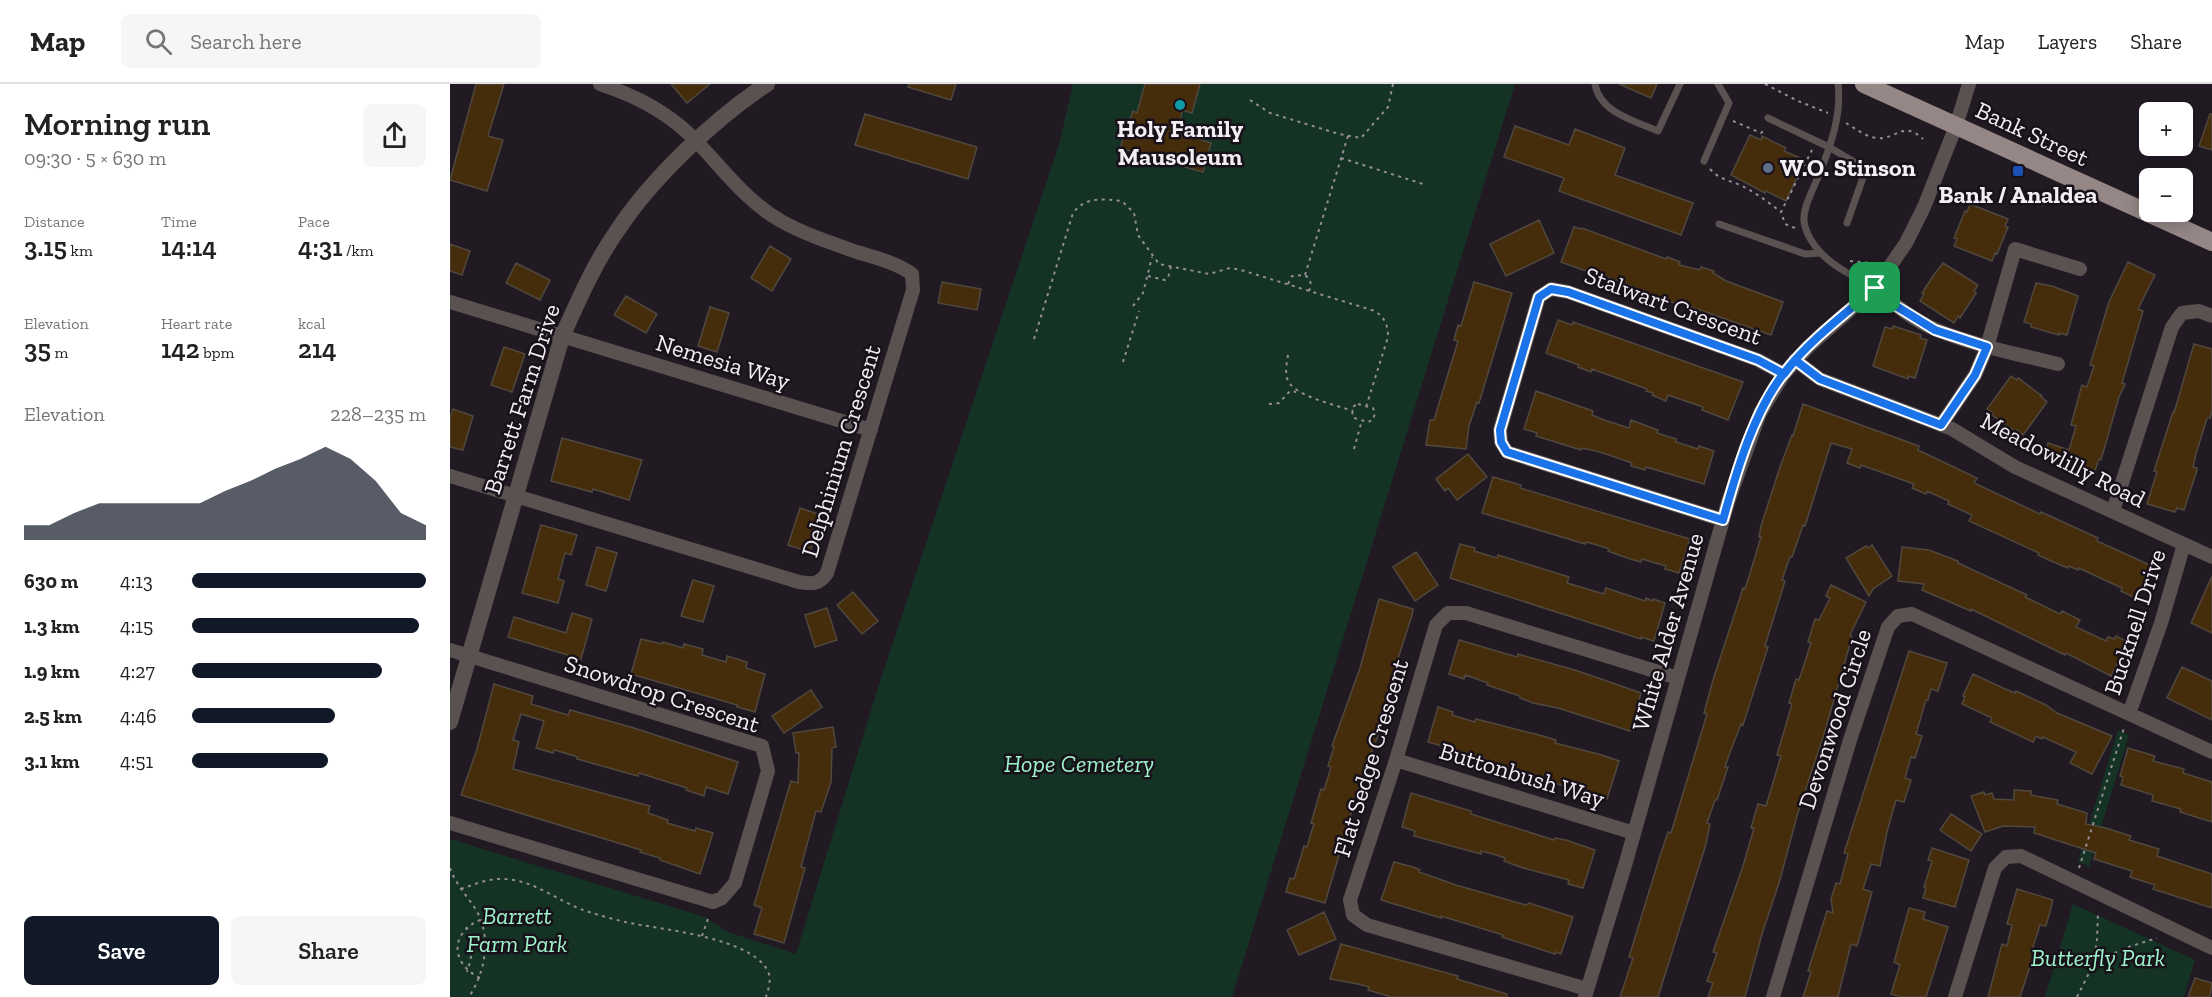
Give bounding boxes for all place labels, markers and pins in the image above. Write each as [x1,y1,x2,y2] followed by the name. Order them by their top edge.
[1173,98,1187,112] marker: Holy Family Mausoleum
[1117,114,1243,171] place label: Holy Family Mausoleum
[1780,153,1916,182] place label: W.O. Stinson
[1761,161,1775,175] marker: W.O. Stinson
[2011,164,2025,178] marker: Bank / Analdea
[1938,180,2098,209] place label: Bank / Analdea
[1849,262,1900,313] pin

